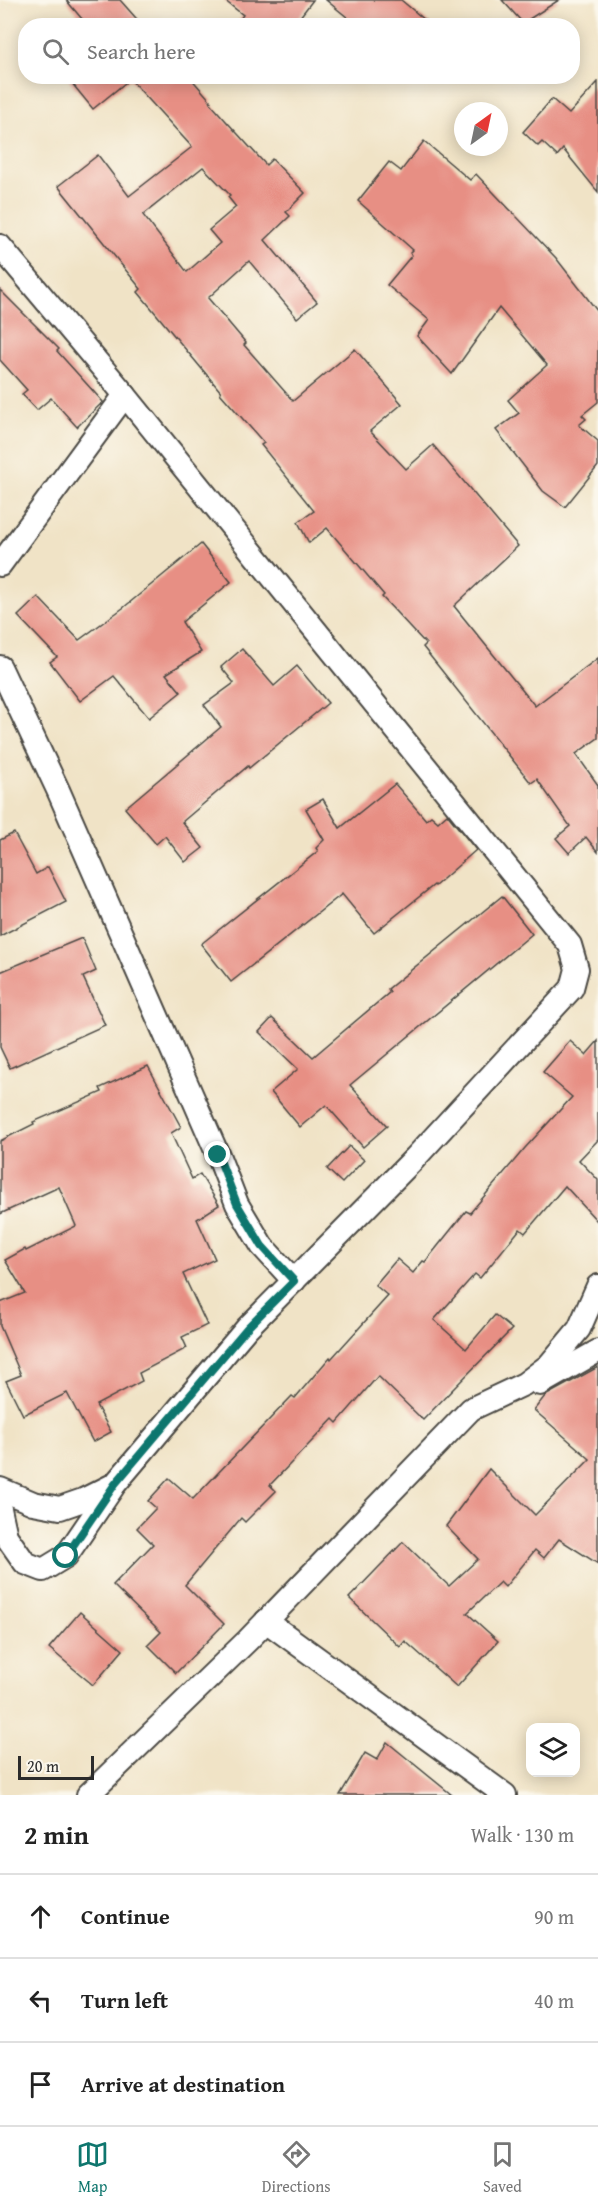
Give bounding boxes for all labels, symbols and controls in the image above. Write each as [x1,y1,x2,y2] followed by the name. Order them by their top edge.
[18,18,580,84] search box
[39,35,72,68] icon: search
[87,35,196,67] text: Search here
[454,102,508,156] north arrow
[204,1141,230,1167] route end
[52,1542,78,1568] route start
[526,1723,580,1777] map controls
[526,1723,580,1777] button: layers
[18,1753,94,1780] scale bar
[27,1754,59,1778] text: 20 m
[24,1815,89,1854] text: 2 min
[471,1820,574,1849] text: Walk · 130 m
[24,1900,57,1933] icon: ahead
[81,1900,170,1932] text: Continue
[534,1902,574,1931] text: 90 m
[24,1984,57,2017] icon: left
[81,1984,168,2016] text: Turn left
[534,1986,574,2015] text: 40 m
[24,2068,57,2101] icon: arrive
[81,2068,285,2100] text: Arrive at destination
[76,2138,109,2198] tab: Map
[262,2138,331,2198] tab: Directions
[483,2138,522,2198] tab: Saved

